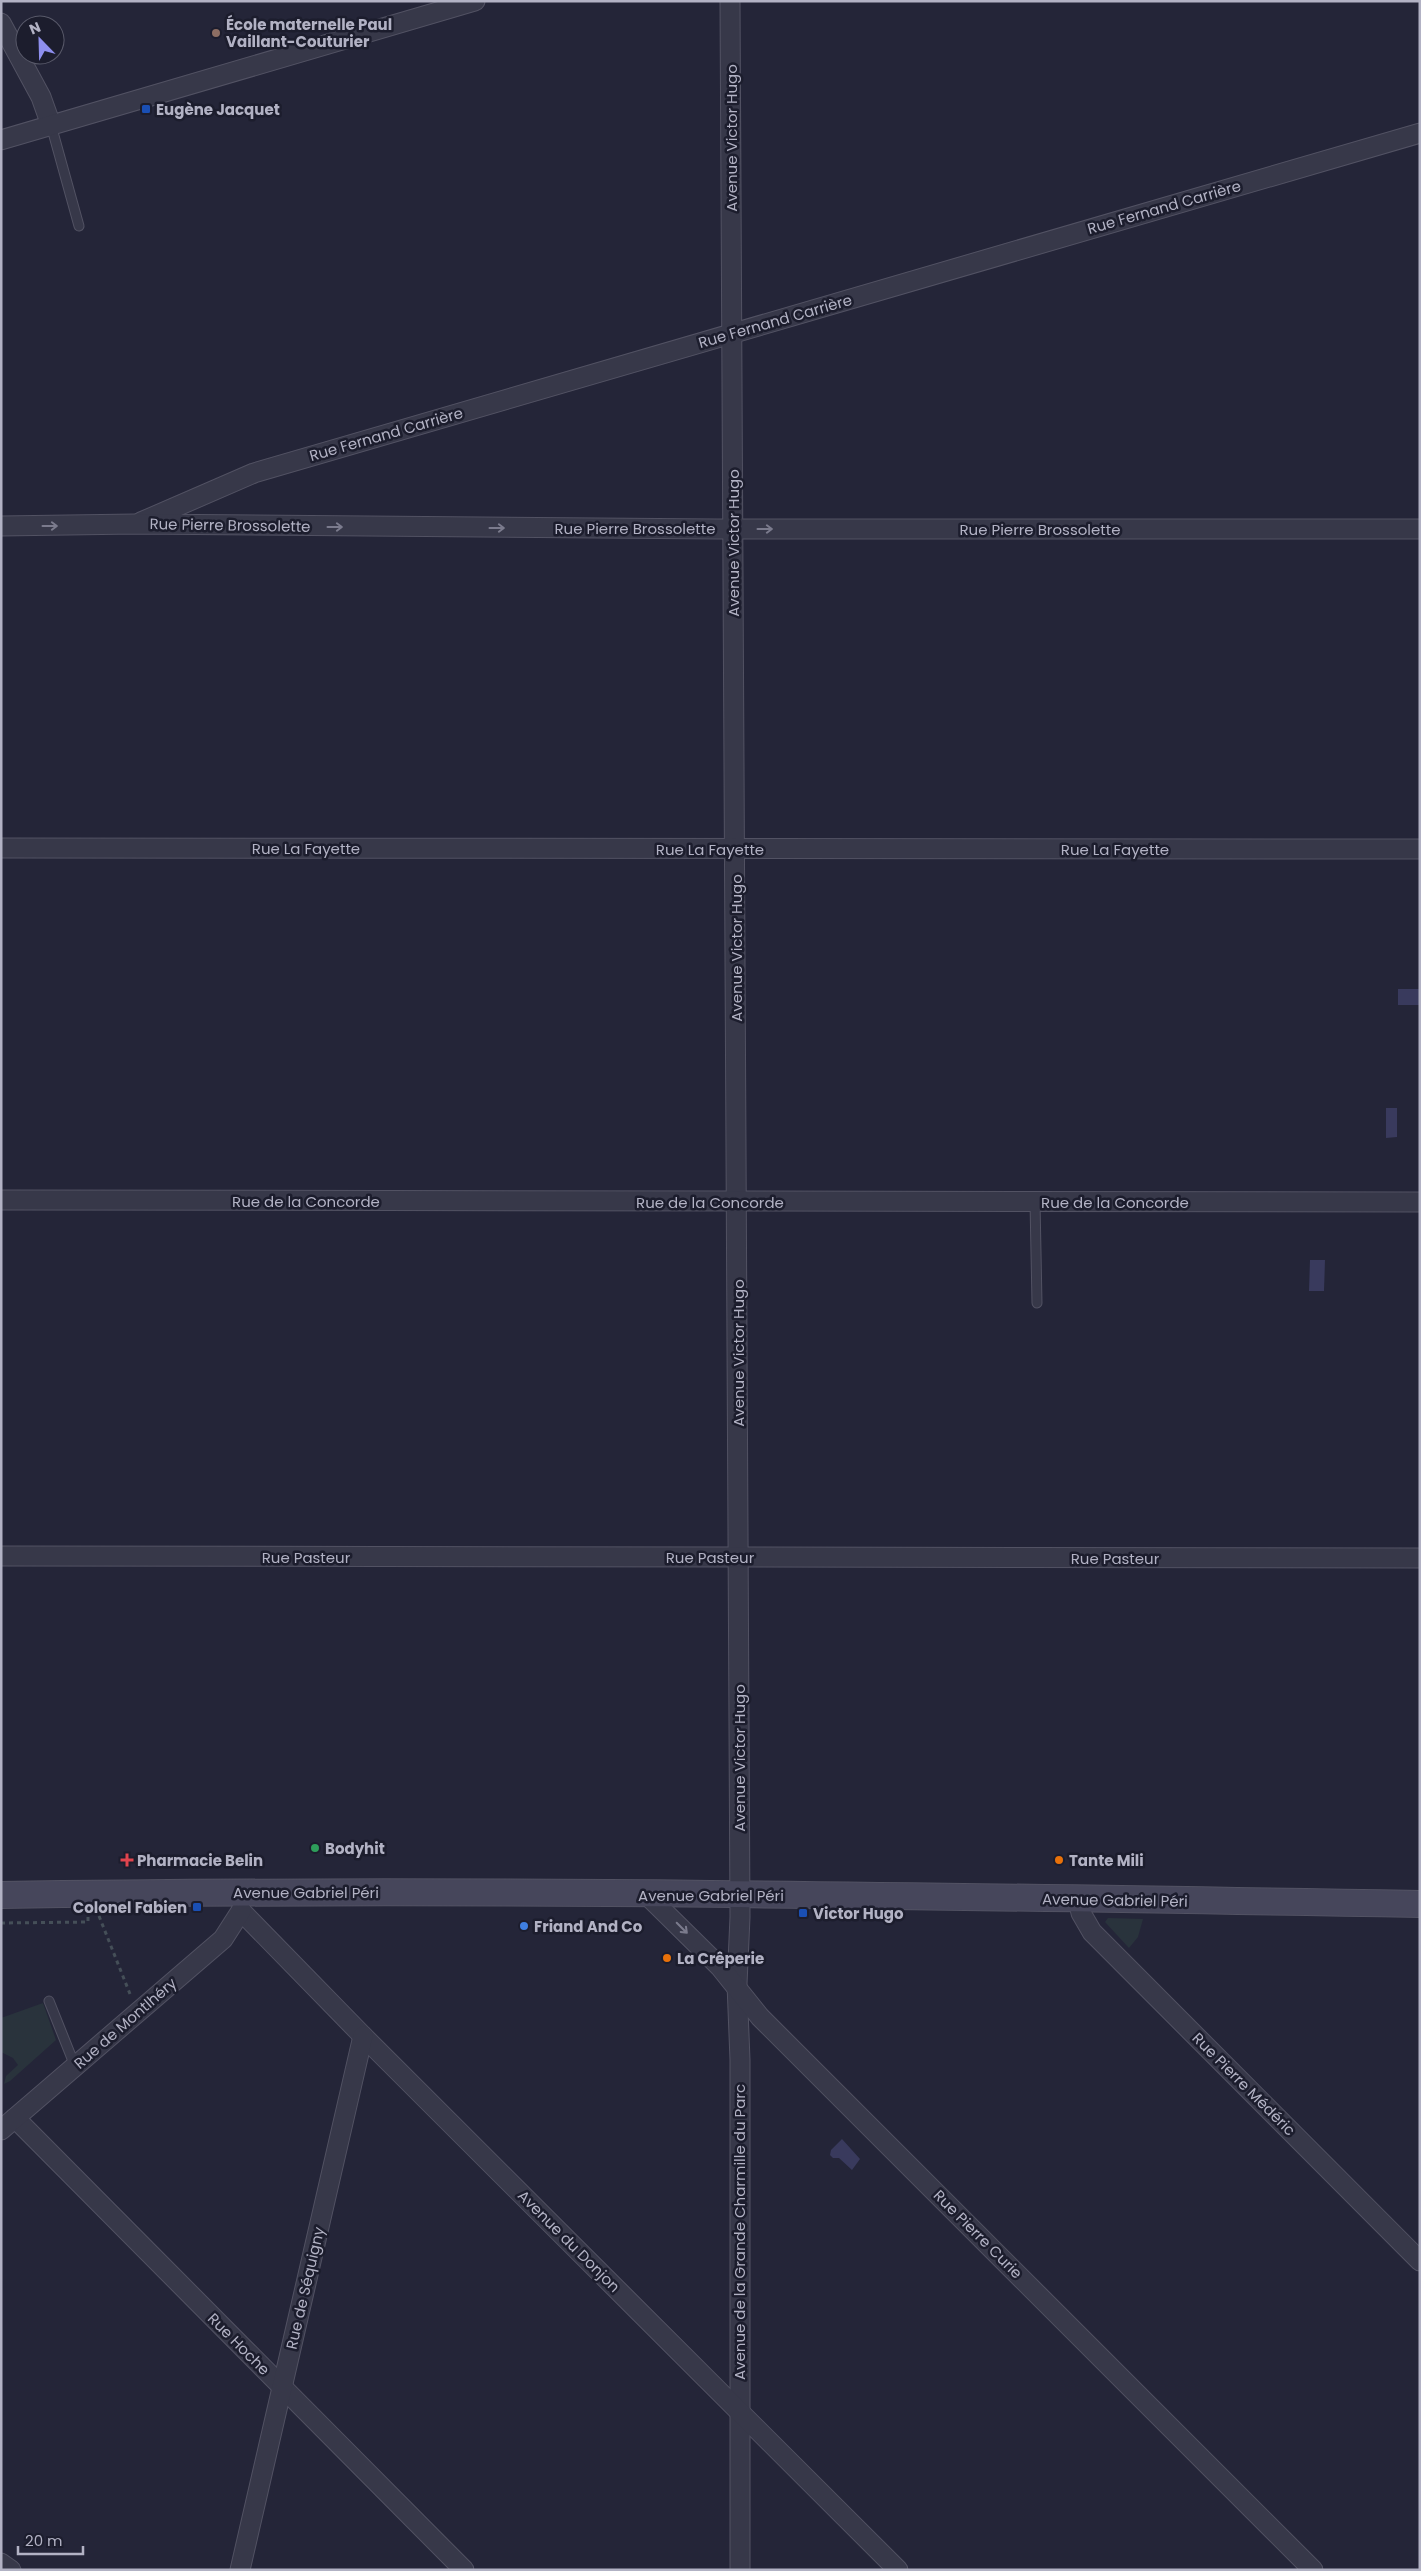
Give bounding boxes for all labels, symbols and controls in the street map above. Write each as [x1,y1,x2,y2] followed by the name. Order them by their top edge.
[226,14,392,52] place label: École maternelle Paul Vaillant-Couturier
[15,15,65,65] north arrow
[26,17,44,39] text: N
[210,27,222,39] marker: École maternelle Paul Vaillant-Couturier
[721,64,742,212] street label: Avenue Victor Hugo
[156,99,280,120] place label: Eugène Jacquet
[140,103,152,115] marker: Eugène Jacquet
[1085,175,1243,239] street label: Rue Fernand Carrière
[696,289,854,353] street label: Rue Fernand Carrière
[307,402,465,466] street label: Rue Fernand Carrière
[723,469,744,617] street label: Avenue Victor Hugo
[149,513,311,537] street label: Rue Pierre Brossolette
[554,518,716,539] street label: Rue Pierre Brossolette
[959,519,1121,540] street label: Rue Pierre Brossolette
[42,521,58,531] one-way arrow
[326,522,343,532] one-way arrow
[489,523,505,533] one-way arrow
[756,524,773,534] one-way arrow
[252,838,360,859] street label: Rue La Fayette
[656,839,764,860] street label: Rue La Fayette
[1061,839,1169,860] street label: Rue La Fayette
[726,874,747,1022] street label: Avenue Victor Hugo
[232,1191,380,1212] street label: Rue de la Concorde
[636,1192,784,1213] street label: Rue de la Concorde
[1041,1192,1189,1213] street label: Rue de la Concorde
[728,1279,749,1427] street label: Avenue Victor Hugo
[262,1547,351,1568] street label: Rue Pasteur
[666,1547,755,1568] street label: Rue Pasteur
[1071,1548,1160,1569] street label: Rue Pasteur
[729,1684,750,1832] street label: Avenue Victor Hugo
[325,1838,385,1859] place label: Bodyhit
[309,1842,321,1854] marker: Bodyhit
[137,1850,263,1871] place label: Pharmacie Belin
[1069,1850,1144,1871] place label: Tante Mili
[121,1854,133,1866] marker: Pharmacie Belin
[1053,1854,1065,1866] marker: Tante Mili
[233,1882,379,1903] street label: Avenue Gabriel Péri
[638,1885,784,1906] street label: Avenue Gabriel Péri
[1042,1888,1188,1912] street label: Avenue Gabriel Péri
[73,1897,187,1918] place label: Colonel Fabien
[191,1901,203,1913] marker: Colonel Fabien
[813,1903,904,1924] place label: Victor Hugo
[797,1907,809,1919] marker: Victor Hugo
[534,1916,643,1937] place label: Friand And Co
[518,1920,530,1932] marker: Friand And Co
[676,1922,688,1934] one-way arrow
[677,1948,764,1969] place label: La Crêperie
[661,1952,673,1964] marker: La Crêperie
[69,1972,181,2073] street label: Rue de Montlhéry
[1188,2028,1300,2140] street label: Rue Pierre Médéric
[729,2084,750,2380] street label: Avenue de la Grande Charmille du Parc
[513,2185,625,2297] street label: Avenue du Donjon
[929,2185,1027,2283] street label: Rue Pierre Curie
[281,2224,329,2351] street label: Rue de Séquigny
[203,2308,275,2380] street label: Rue Hoche
[18,2524,82,2556] scale bar
[25,2530,63,2551] text: 20 m

